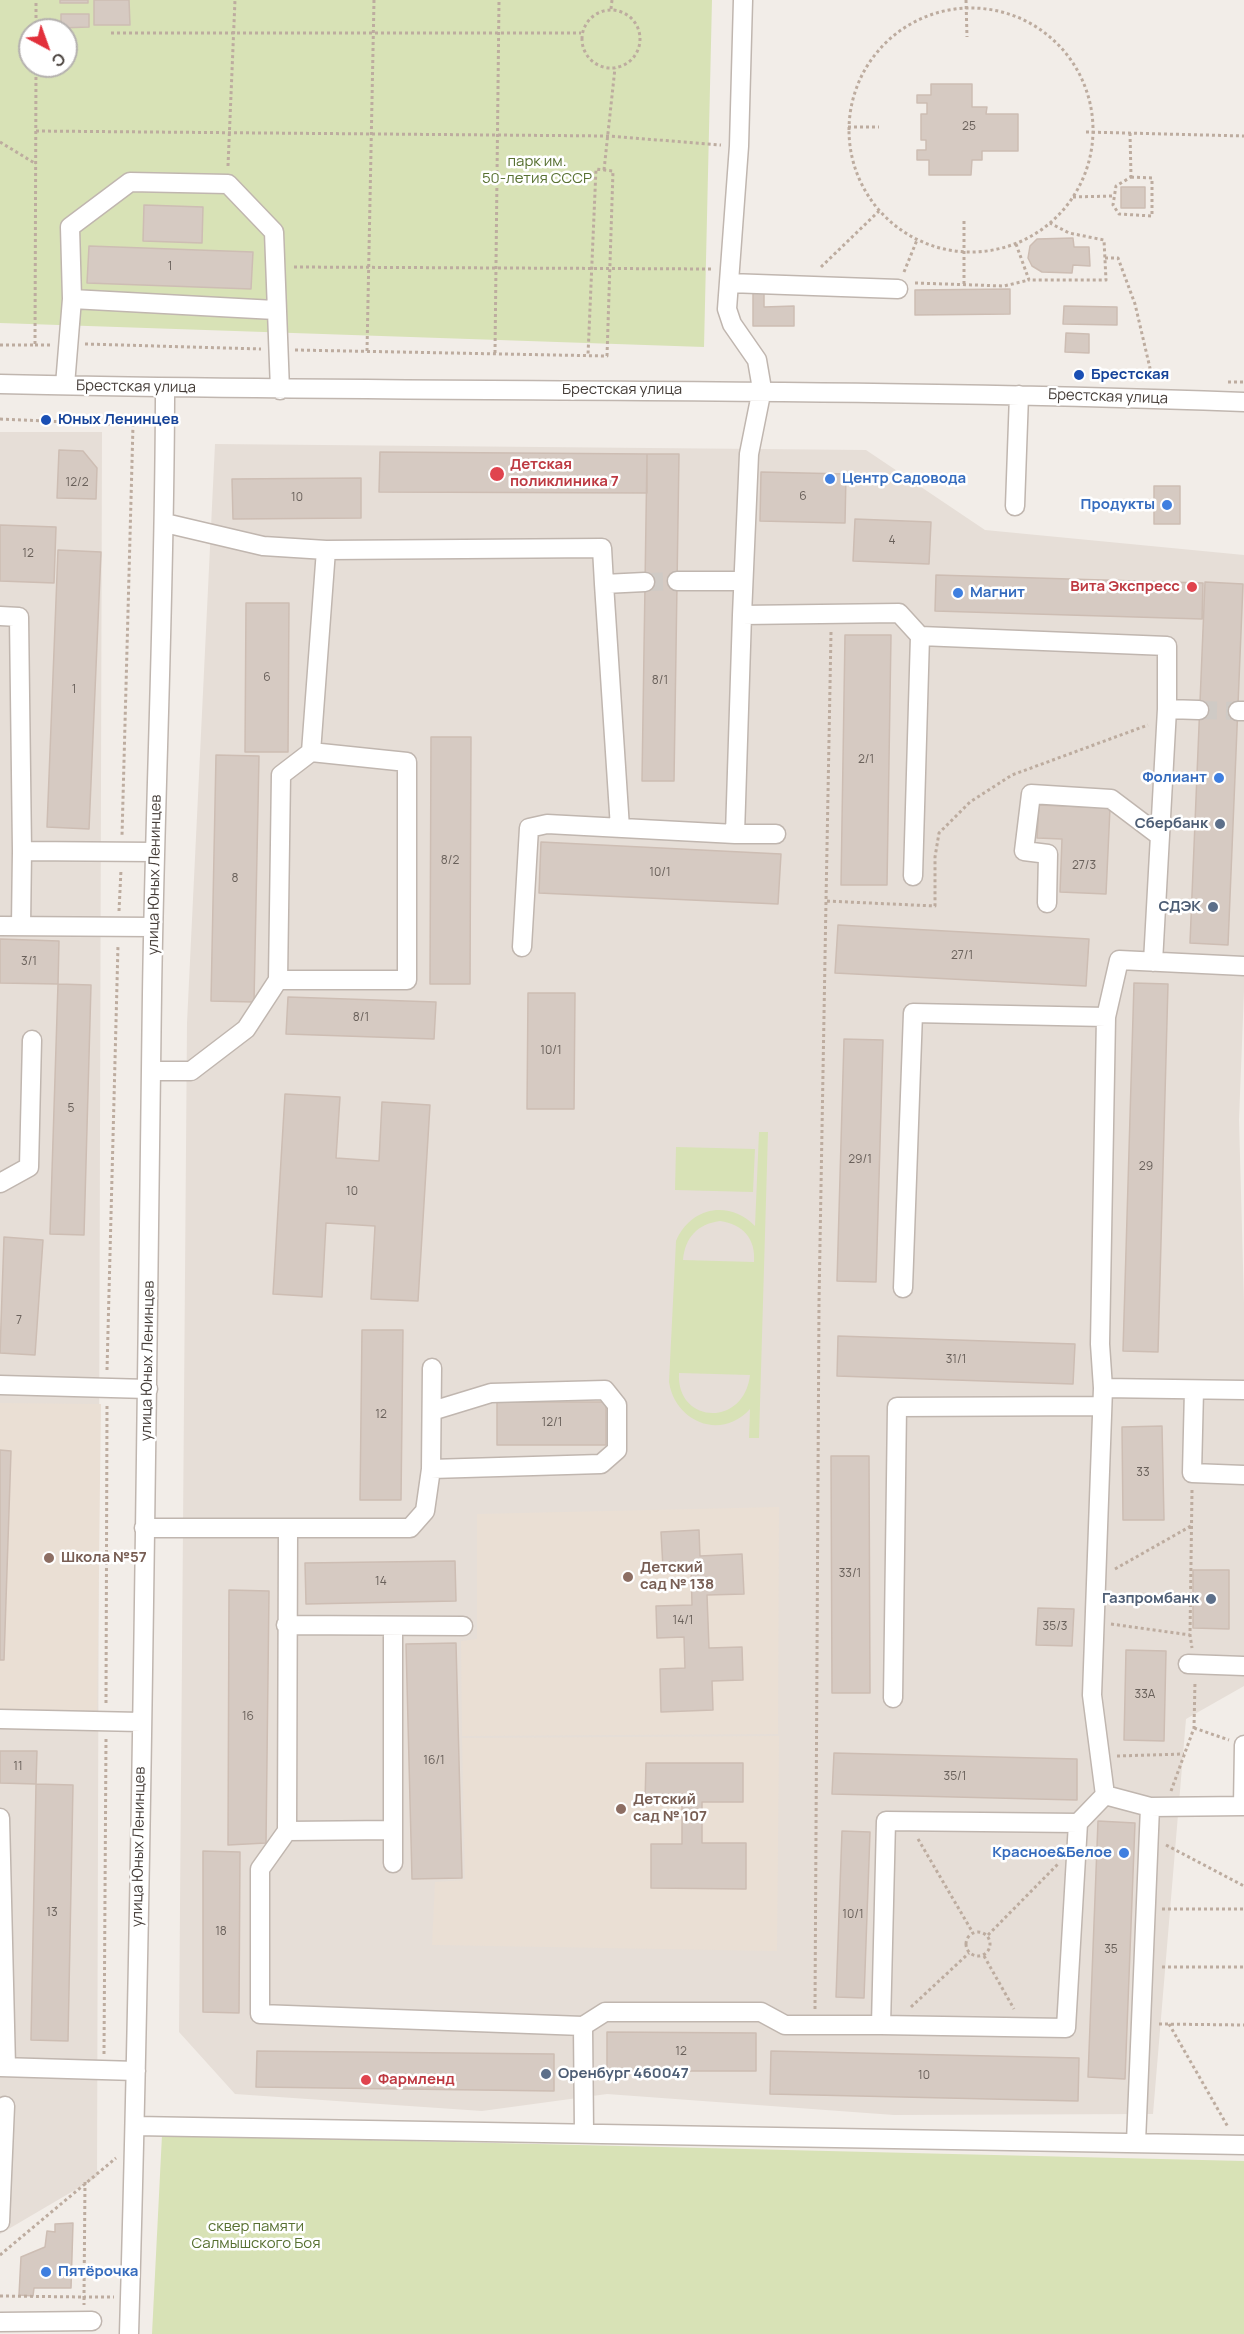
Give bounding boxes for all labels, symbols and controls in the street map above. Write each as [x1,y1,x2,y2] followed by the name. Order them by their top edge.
[18,18,78,78] north arrow
[47,48,70,72] text: С
[962,120,976,134] house number: 25
[482,153,592,188] park label: парк им. 50-летия СССР
[168,260,172,274] house number: 1
[1091,366,1169,384] place label: Брестская
[1072,368,1086,382] marker: Брестская
[76,377,196,397] street label: Брестская улица
[562,381,682,399] street label: Брестская улица
[1048,386,1168,408] street label: Брестская улица
[58,411,179,429] place label: Юных Ленинцев
[39,413,53,427] marker: Юных Ленинцев
[510,456,619,491] place label: Детская поликлиника 7
[488,465,506,483] marker: Детская поликлиника 7
[842,470,966,488] place label: Центр Садовода
[823,472,837,486] marker: Центр Садовода
[65,476,89,490] house number: 12/2
[799,490,807,504] house number: 6
[291,491,303,505] house number: 10
[1081,496,1155,514] place label: Продукты
[1160,498,1174,512] marker: Продукты
[888,534,896,548] house number: 4
[22,547,34,561] house number: 12
[1070,578,1180,596] place label: Вита Экспресс
[1185,580,1199,594] marker: Вита Экспресс
[970,584,1025,602] place label: Магнит
[951,586,965,600] marker: Магнит
[263,671,271,685] house number: 6
[652,674,668,688] house number: 8/1
[72,683,76,697] house number: 1
[858,753,874,767] house number: 2/1
[1143,769,1207,787] place label: Фолиант
[1212,771,1226,785] marker: Фолиант
[145,795,165,955] street label: улица Юных Ленинцев
[1135,815,1208,833] place label: Сбербанк
[1213,817,1227,831] marker: Сбербанк
[441,854,459,868] house number: 8/2
[1072,859,1096,873] house number: 27/3
[649,866,671,880] house number: 10/1
[232,872,238,886] house number: 8
[1158,898,1201,916] place label: СДЭК
[1206,900,1220,914] marker: СДЭК
[951,949,973,963] house number: 27/1
[21,955,37,969] house number: 3/1
[353,1011,369,1025] house number: 8/1
[540,1044,562,1058] house number: 10/1
[68,1102,74,1116] house number: 5
[848,1153,872,1167] house number: 29/1
[1139,1160,1153,1174] house number: 29
[346,1185,358,1199] house number: 10
[138,1281,158,1441] street label: улица Юных Ленинцев
[16,1314,22,1328] house number: 7
[946,1353,966,1367] house number: 31/1
[375,1408,387,1422] house number: 12
[542,1416,562,1430] house number: 12/1
[1136,1466,1150,1480] house number: 33
[61,1549,147,1567] place label: Школа №57
[42,1551,56,1565] marker: Школа №57
[640,1559,714,1594] place label: Детский сад № 138
[839,1567,861,1581] house number: 33/1
[621,1570,635,1584] marker: Детский сад № 138
[375,1575,387,1589] house number: 14
[1102,1590,1199,1608] place label: Газпромбанк
[1204,1592,1218,1606] marker: Газпромбанк
[672,1614,694,1628] house number: 14/1
[1043,1620,1067,1634] house number: 35/3
[1135,1688,1155,1702] house number: 33А
[242,1710,254,1724] house number: 16
[423,1754,445,1768] house number: 16/1
[13,1760,23,1774] house number: 11
[129,1767,149,1927] street label: улица Юных Ленинцев
[944,1770,966,1784] house number: 35/1
[633,1791,707,1826] place label: Детский сад № 107
[614,1802,628,1816] marker: Детский сад № 107
[992,1844,1112,1862] place label: Красное&Белое
[1117,1846,1131,1860] marker: Красное&Белое
[46,1906,58,1920] house number: 13
[842,1908,864,1922] house number: 10/1
[215,1925,227,1939] house number: 18
[1104,1943,1118,1957] house number: 35
[675,2045,687,2059] house number: 12
[558,2065,689,2083] place label: Оренбург 460047
[539,2067,553,2081] marker: Оренбург 460047
[918,2069,930,2083] house number: 10
[378,2071,455,2089] place label: Фармленд
[359,2073,373,2087] marker: Фармленд
[192,2218,320,2253] park label: сквер памяти Салмышского Боя
[58,2263,138,2281] place label: Пятёрочка
[39,2265,53,2279] marker: Пятёрочка

